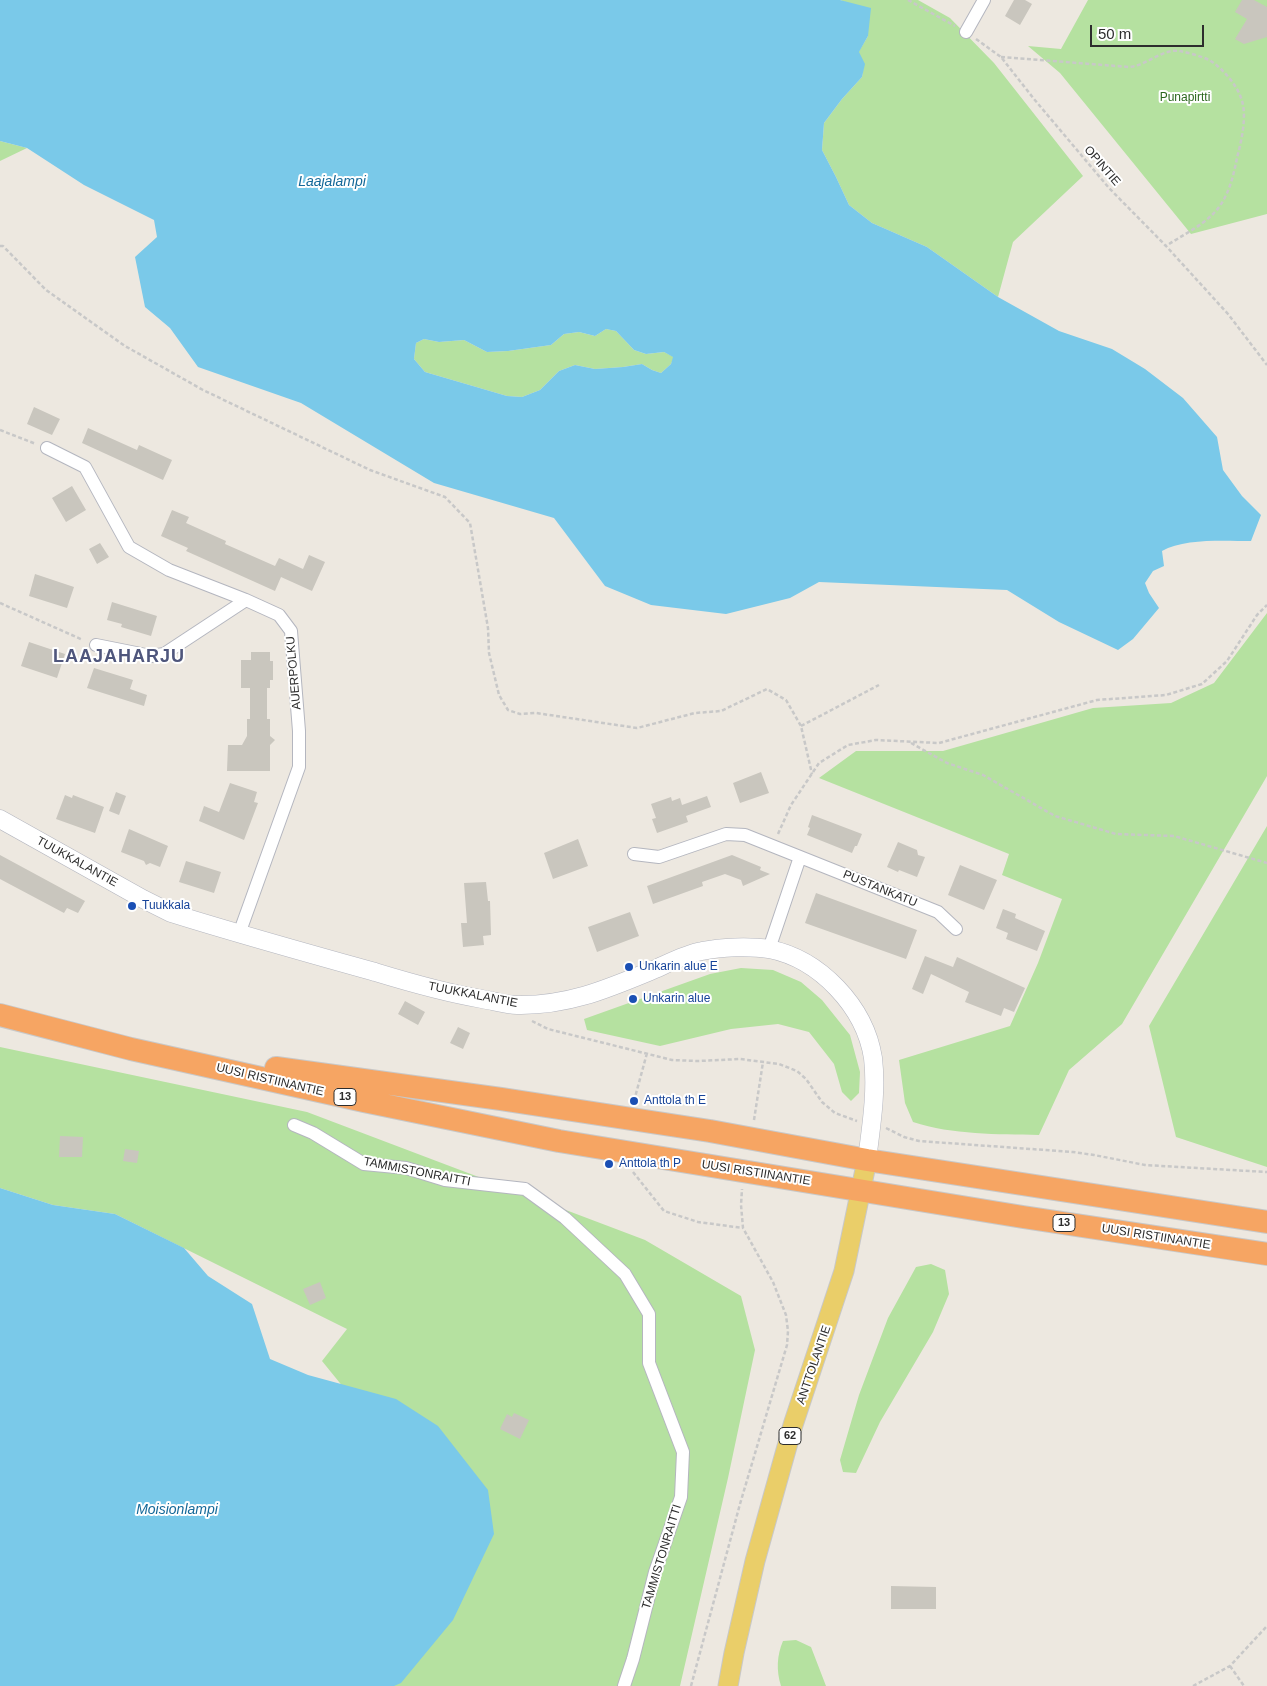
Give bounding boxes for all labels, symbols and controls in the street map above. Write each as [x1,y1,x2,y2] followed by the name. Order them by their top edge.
[1092,15,1206,47] scale bar
[1098,25,1131,42] text: 50 m
[1160,91,1210,105] park label: Punapirtti
[1081,143,1123,189] street label: OPINTIE
[298,174,366,190] water label: Laajalampi
[284,636,304,710] street label: AUERPOLKU
[52,646,186,668] district label: LAAJAHARJU
[34,834,120,890] street label: TUUKKALANTIE
[841,868,919,910] street label: PUSTANKATU
[142,899,190,913] place label: Tuukkala
[126,900,138,912] marker: Tuukkala
[639,960,718,974] place label: Unkarin alue E
[623,961,635,973] marker: Unkarin alue E
[427,979,519,1011] street label: TUUKKALANTIE
[643,992,710,1006] place label: Unkarin alue
[627,993,639,1005] marker: Unkarin alue
[215,1061,325,1099] street label: UUSI RISTIINANTIE
[334,1088,356,1106] road number: 13
[644,1094,706,1108] place label: Anttola th E
[628,1095,640,1107] marker: Anttola th E
[362,1155,472,1189] street label: TAMMISTONRAITTI
[619,1157,681,1171] place label: Anttola th P
[701,1157,811,1189] street label: UUSI RISTIINANTIE
[603,1158,615,1170] marker: Anttola th P
[1053,1214,1075,1232] road number: 13
[1101,1221,1211,1253] street label: UUSI RISTIINANTIE
[794,1324,834,1406] street label: ANTTOLANTIE
[779,1428,801,1444] road number: 62
[136,1502,218,1518] water label: Moisionlampi
[639,1503,685,1611] street label: TAMMISTONRAITTI

